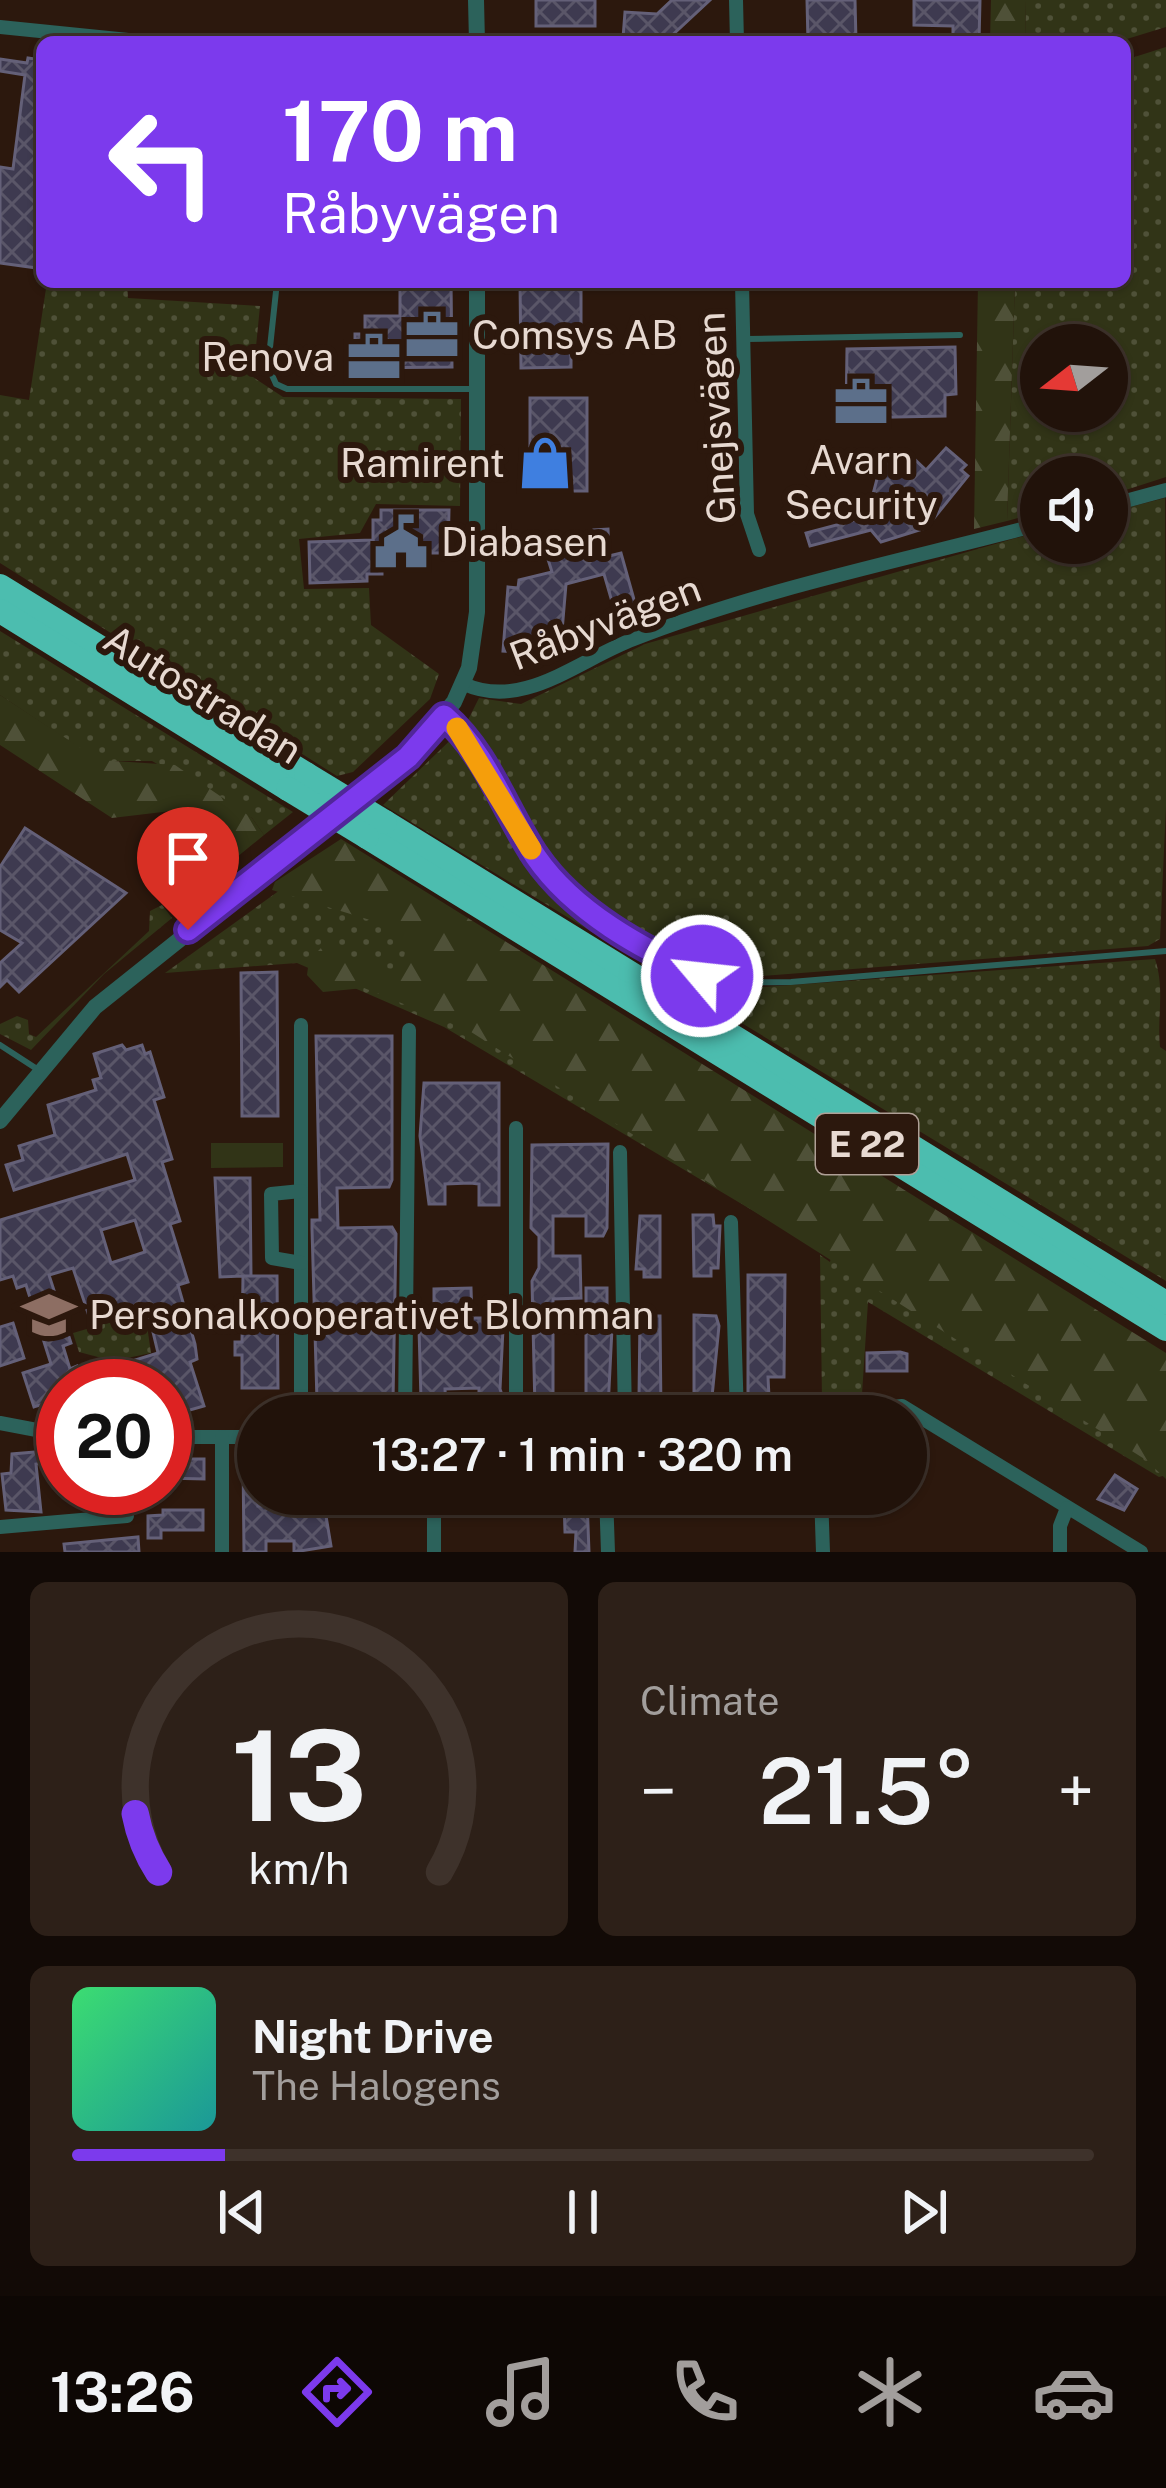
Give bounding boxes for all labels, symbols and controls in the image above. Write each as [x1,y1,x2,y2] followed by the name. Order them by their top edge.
[282,81,518,180] text: 170 m
[84,84,240,240] icon: left
[282,182,560,245] text: Råbyvägen
[403,306,461,364] office icon: Comsys AB
[687,311,745,525] street label: Gnejsvägen
[472,312,677,358] place label: Comsys AB
[1020,324,1128,432] north arrow
[1020,324,1128,564] map controls
[345,328,403,386] office icon: Renova
[201,334,334,380] place label: Renova
[832,373,890,431] office icon: Avarn Security
[516,434,574,492] shop icon: Ramirent
[784,437,938,528] place label: Avarn Security
[340,440,505,486] place label: Ramirent
[1020,456,1128,564] button: sound
[372,513,430,571] public building icon: Diabasen
[441,519,608,565] place label: Diabasen
[503,565,707,679] street label: Råbyvägen
[96,615,310,773] street label: Autostradan
[137,807,239,930] pin
[155,825,221,891] icon: arrive
[639,913,765,1039] position arrow
[816,1114,918,1174] road number: E 22
[20,1286,78,1344] school or university icon: Personalkooperativet Blomman
[89,1292,654,1338] place label: Personalkooperativet Blomman
[36,1359,192,1515] speed limit sign: 20
[371,1428,793,1481] text: 13:27 · 1 min · 320 m
[640,1678,780,1724] text: Climate
[231,1702,367,1849] text: 13
[758,1738,976,1844] text: 21.5°
[640,1752,677,1830] text: −
[1057,1752,1094,1830] text: +
[249,1843,349,1894] text: km/h
[252,2010,494,2063] text: Night Drive
[252,2063,501,2109] text: The Halogens
[209,2179,275,2245] icon: previous
[550,2179,616,2245] icon: pause
[891,2179,957,2245] icon: next
[295,2350,379,2434] icon: directions
[479,2350,563,2434] icon: music
[663,2350,747,2434] icon: phone
[848,2350,932,2434] icon: climate
[1032,2350,1116,2434] icon: car
[50,2361,195,2424] text: 13:26

